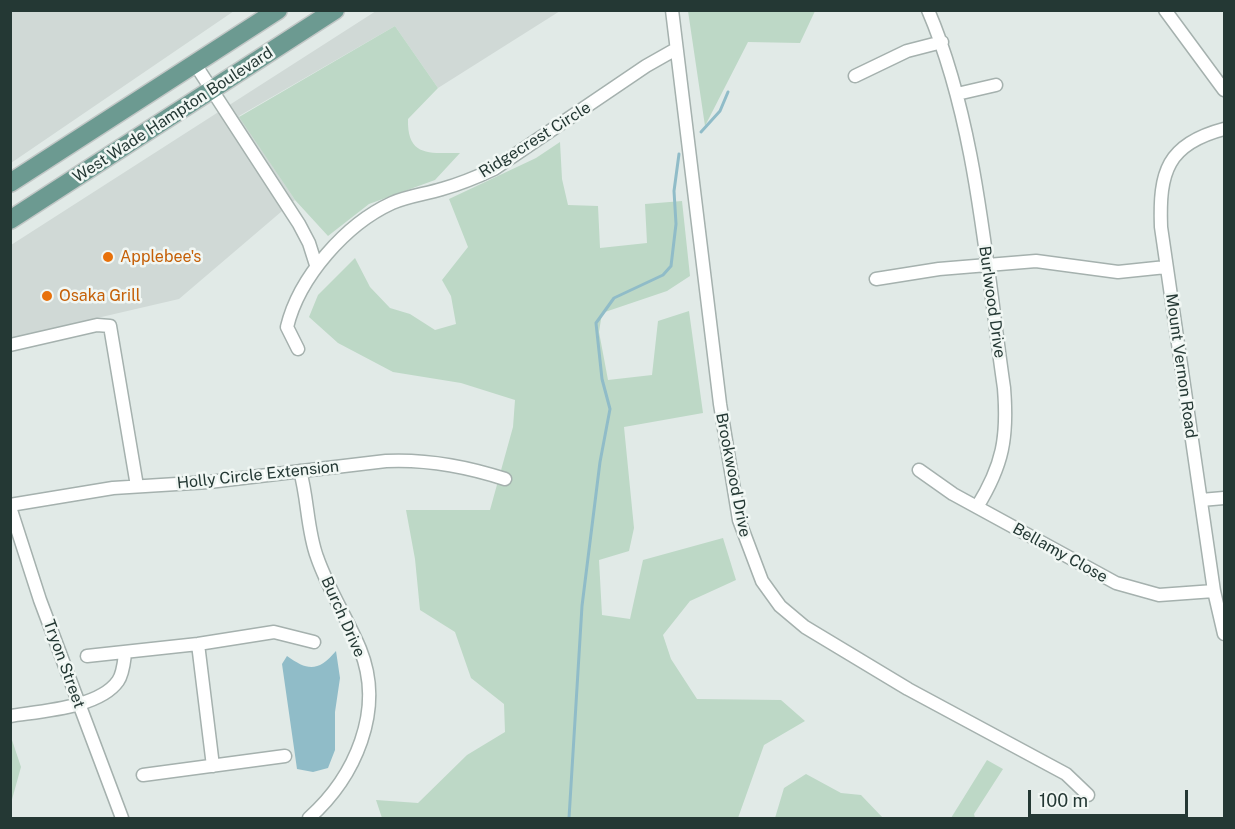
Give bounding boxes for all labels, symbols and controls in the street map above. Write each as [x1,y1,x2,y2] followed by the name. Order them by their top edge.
[69,43,277,187] street label: West Wade Hampton Boulevard
[476,98,594,182] street label: Ridgecrest Circle
[975,245,1009,359] street label: Burlwood Drive
[120,247,201,267] place label: Applebee's
[101,250,115,264] marker: Applebee's
[59,286,141,306] place label: Osaka Grill
[40,289,54,303] marker: Osaka Grill
[1161,292,1201,440] street label: Mount Vernon Road
[712,411,754,539] street label: Brookwood Drive
[176,457,340,493] street label: Holly Circle Extension
[1009,519,1111,587] street label: Bellamy Close
[317,574,369,660] street label: Burch Drive
[39,617,89,711] street label: Tryon Street
[1031,778,1192,816] scale bar
[1039,790,1088,811] text: 100 m

